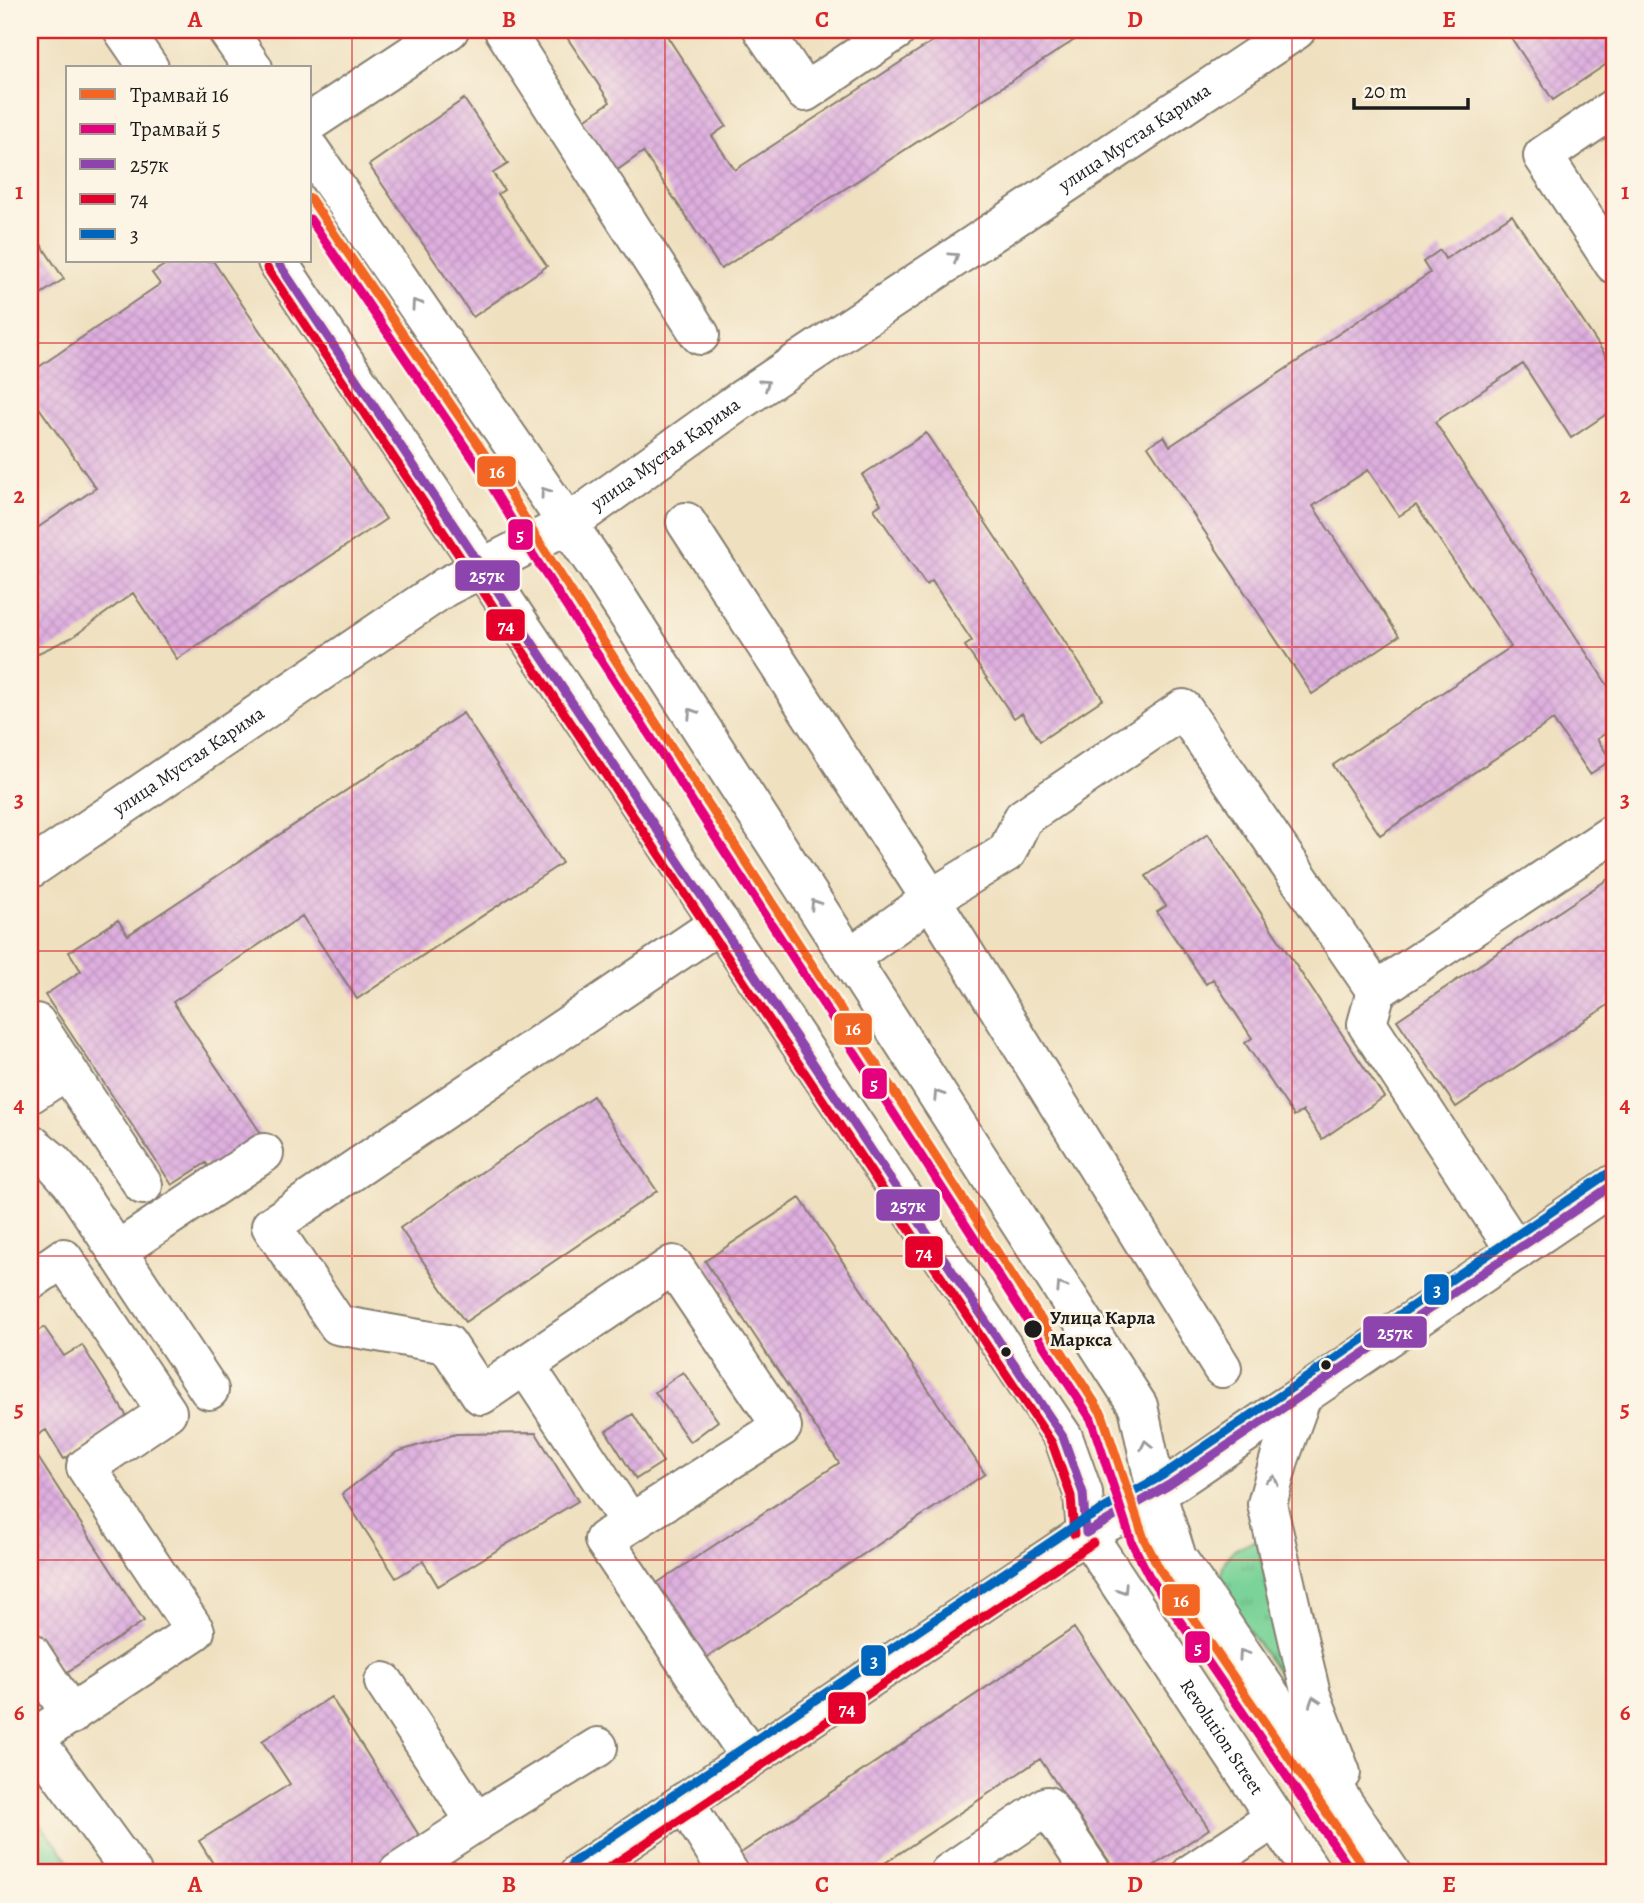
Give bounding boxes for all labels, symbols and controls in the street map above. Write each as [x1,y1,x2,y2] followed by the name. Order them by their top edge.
[187,4,203,35] text: A
[502,4,516,35] text: B
[815,4,829,35] text: C
[1127,4,1143,35] text: D
[1442,4,1456,35] text: E
[66,66,312,262] legend
[1354,66,1467,110] scale bar
[1053,77,1216,198] street label: улица Мустая Карима
[1364,77,1407,105] text: 20 m
[130,81,229,109] text: Трамвай 16
[130,115,221,143] text: Трамвай 5
[130,151,169,179] text: 257к
[15,176,23,207] text: 1
[1621,176,1629,207] text: 1
[130,185,148,213] text: 74
[130,221,139,249] text: 3
[946,253,959,266] one-way arrow
[412,299,424,312] one-way arrow
[757,379,770,392] one-way arrow
[585,391,746,517] street label: улица Мустая Карима
[476,455,517,488] line badge: 16
[489,459,505,485] text: 16
[13,480,25,511] text: 2
[1619,480,1631,511] text: 2
[540,486,553,499] one-way arrow
[507,518,534,551] line badge: 5
[516,522,524,548] text: 5
[454,559,521,592] line badge: 257к
[469,563,505,589] text: 257к
[485,608,526,642] line badge: 74
[497,613,515,639] text: 74
[107,700,270,822] street label: улица Мустая Карима
[687,708,700,721] one-way arrow
[14,784,24,815] text: 3
[1620,784,1630,815] text: 3
[810,899,823,912] one-way arrow
[833,1012,873,1046] line badge: 16
[845,1016,861,1042] text: 16
[861,1067,888,1100] line badge: 5
[870,1071,878,1097] text: 5
[14,1089,25,1120] text: 4
[1620,1089,1631,1120] text: 4
[933,1090,946,1103] one-way arrow
[875,1188,941,1222] line badge: 257к
[890,1193,926,1219] text: 257к
[904,1235,944,1269] line badge: 74
[915,1240,933,1266] text: 74
[1423,1273,1450,1306] line badge: 3
[1433,1277,1441,1303] text: 3
[1057,1281,1070,1294] one-way arrow
[1050,1305,1156,1353] place label: Улица Карла Маркса
[1362,1315,1428,1349] line badge: 257к
[1022,1318,1044,1340] marker: Улица Карла Маркса
[1377,1320,1413,1346] text: 257к
[999,1345,1013,1359] unlabelled marker
[1319,1358,1333,1372] unlabelled marker
[14,1393,24,1424] text: 5
[1620,1393,1630,1424] text: 5
[1140,1439,1155,1451] one-way arrow
[1265,1474,1279,1486] one-way arrow
[1115,1582,1128,1595] one-way arrow
[1161,1583,1201,1617] line badge: 16
[1173,1588,1189,1614] text: 16
[1184,1630,1211,1664] line badge: 5
[1194,1635,1202,1661] text: 5
[860,1644,887,1677] line badge: 3
[870,1648,878,1674] text: 3
[1238,1649,1251,1662] one-way arrow
[1174,1674,1270,1800] street label: Revolution Street
[827,1691,867,1725] line badge: 74
[1308,1695,1322,1708] one-way arrow
[838,1696,856,1722] text: 74
[14,1697,25,1728] text: 6
[1620,1697,1631,1728] text: 6
[187,1869,203,1900] text: A
[502,1869,516,1900] text: B
[815,1869,829,1900] text: C
[1127,1869,1143,1900] text: D
[1442,1869,1456,1900] text: E

